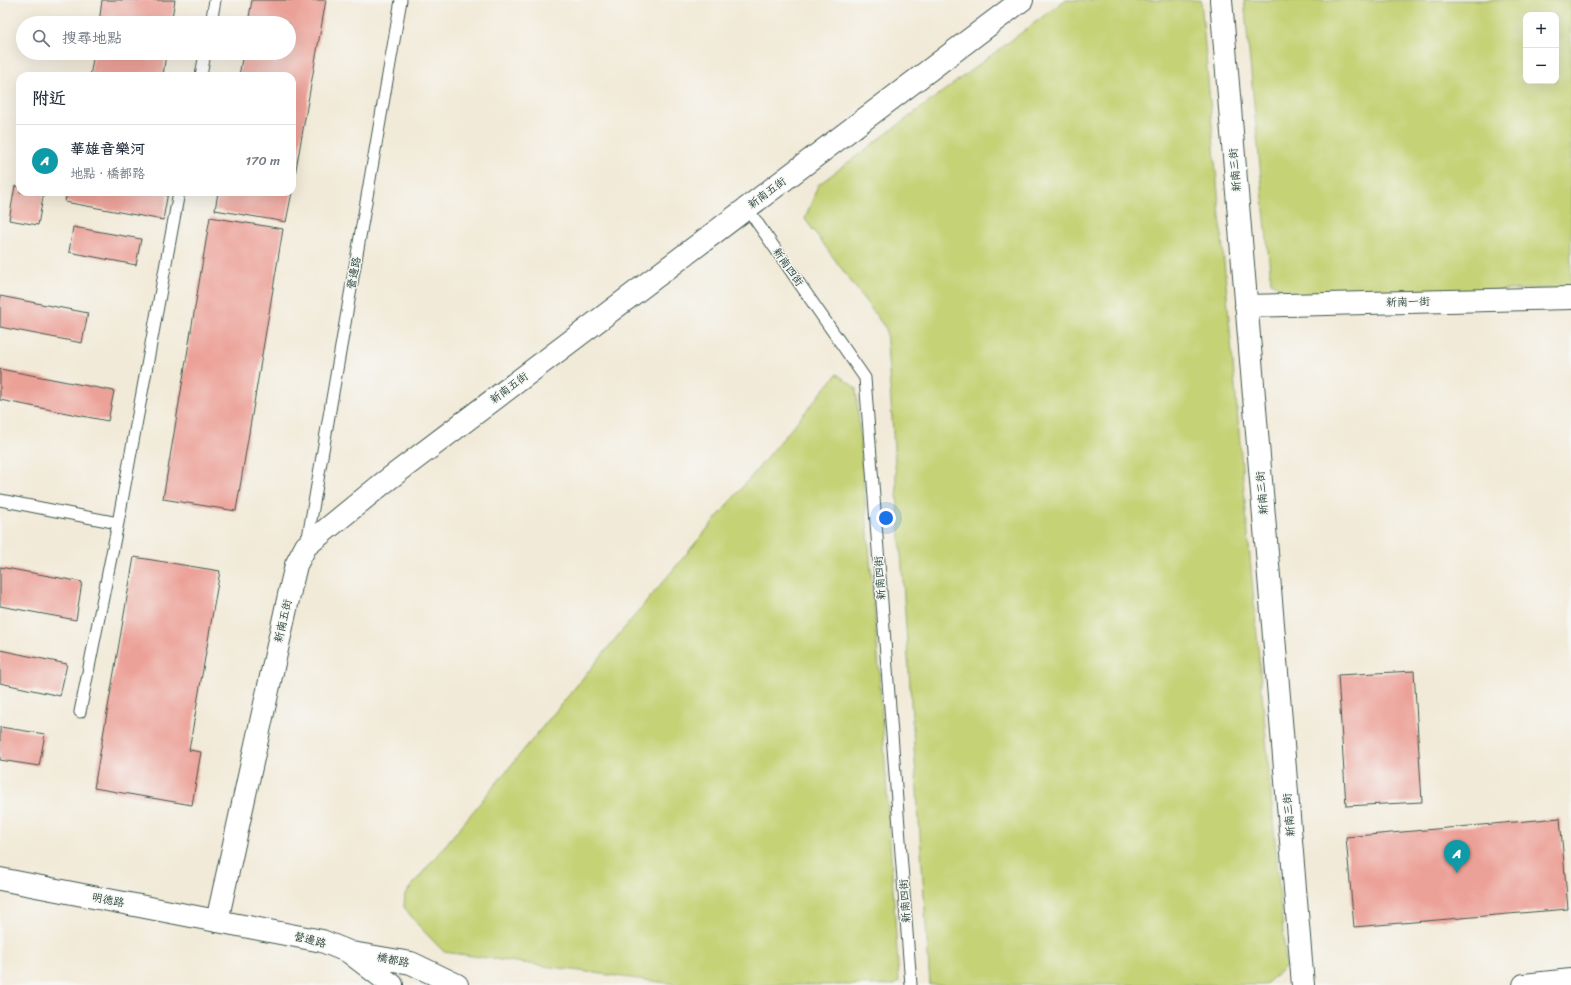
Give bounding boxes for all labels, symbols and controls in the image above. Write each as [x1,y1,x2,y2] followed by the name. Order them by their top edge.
[1523,12,1559,84] map controls
[1523,12,1559,48] button: +
[16,16,296,60] search box
[62,25,122,51] text: 搜尋地點
[30,27,52,49] icon: search
[1523,48,1559,84] button: −
[32,83,66,113] text: 附近
[70,136,145,162] text: 華雄音樂河
[1224,146,1246,193] street label: 新南三街
[41,149,49,172] text: A
[245,149,280,172] text: 170 m
[70,162,145,185] text: 地點 · 橋都路
[744,172,791,214] street label: 新南五街
[768,244,809,291] street label: 新南四街
[342,255,366,291] street label: 營邊路
[1386,292,1431,312] street label: 新南一街
[486,367,533,409] street label: 新南五街
[1251,469,1273,516] street label: 新南三街
[876,508,896,528] your location
[869,554,891,601] street label: 新南四街
[269,596,297,645] street label: 新南五街
[1278,791,1300,838] street label: 新南三街
[1444,840,1470,873] pin: A
[894,877,916,924] street label: 新南四街
[90,888,126,912] street label: 明德路
[292,927,328,953] street label: 營邊路
[375,948,411,972] street label: 橋都路

